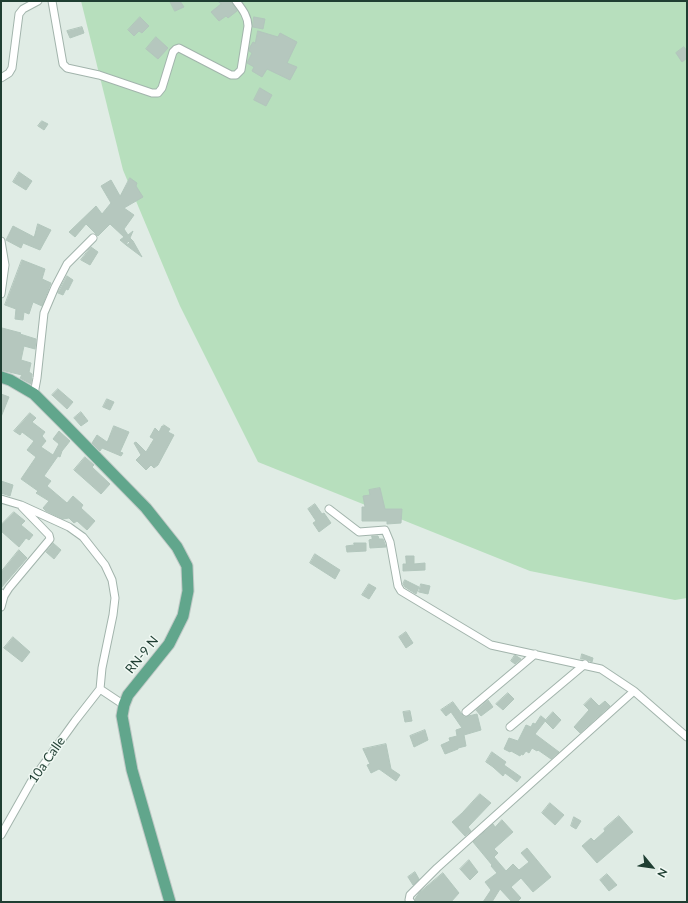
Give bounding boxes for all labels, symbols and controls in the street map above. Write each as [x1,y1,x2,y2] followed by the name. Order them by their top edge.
[122,633,162,677] street label: RN-9 N
[25,734,69,786] street label: 10a Calle
[632,847,672,887] north arrow
[655,866,671,880] text: N

